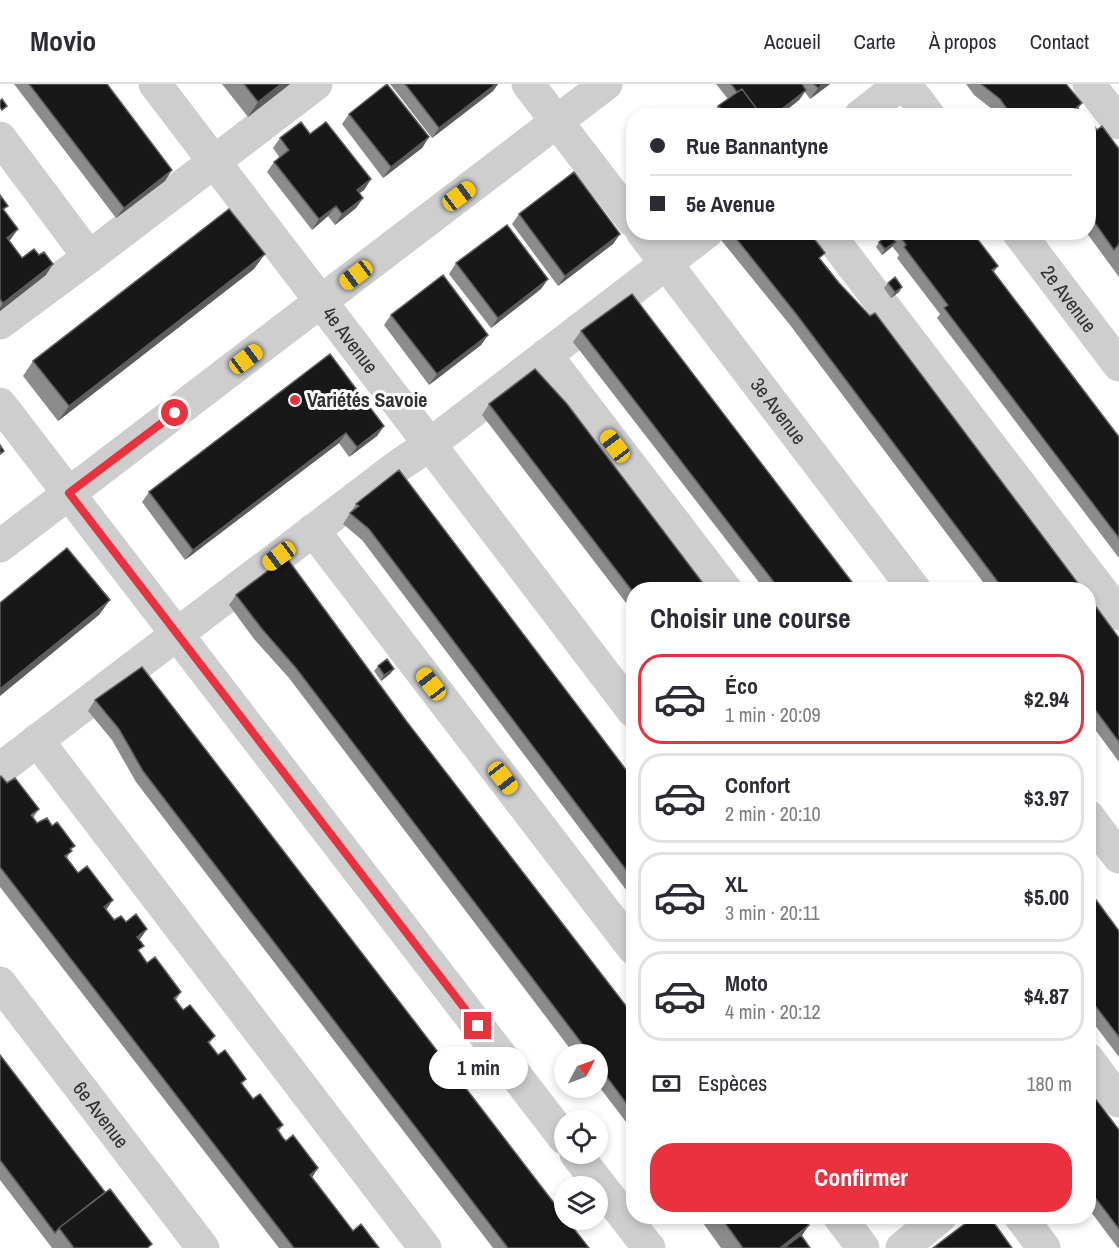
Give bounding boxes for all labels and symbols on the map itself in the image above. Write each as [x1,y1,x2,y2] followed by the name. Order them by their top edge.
[439,178,479,214] car
[336,257,376,293] car
[1035,260,1103,338] street label: 2e Avenue
[316,301,385,379] street label: 4e Avenue
[226,341,266,377] car
[745,372,813,450] street label: 3e Avenue
[307,386,427,413] place label: Variétés Savoie
[288,393,302,407] marker: Variétés Savoie
[161,399,188,426] route start
[597,426,633,466] car
[259,538,299,574] car
[413,664,449,704] car
[485,758,521,798] car
[464,1012,491,1039] route end
[554,1044,608,1098] north arrow
[428,1047,528,1089] callout: 1 min
[67,1076,136,1153] street label: 6e Avenue

